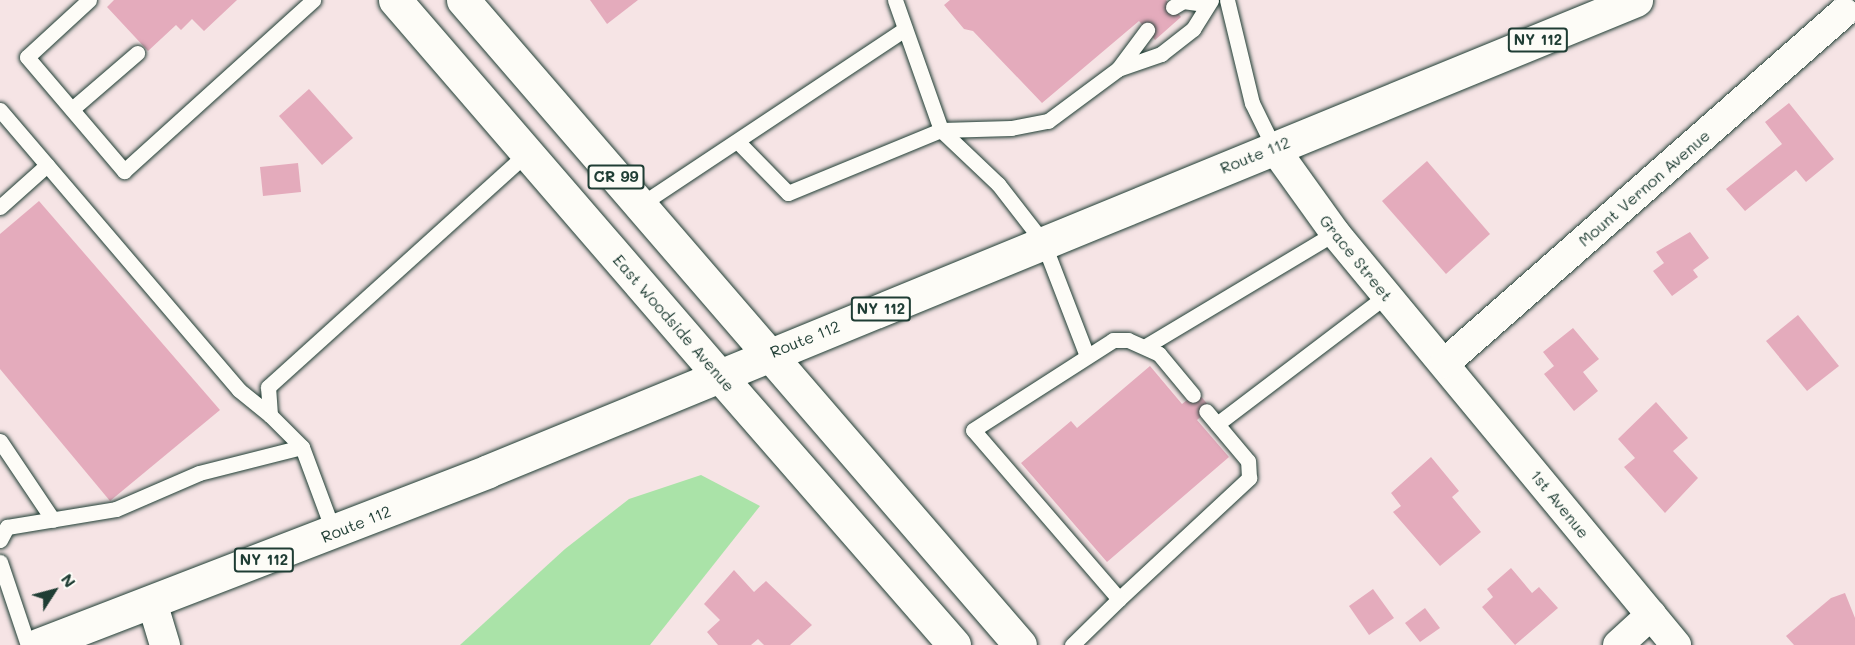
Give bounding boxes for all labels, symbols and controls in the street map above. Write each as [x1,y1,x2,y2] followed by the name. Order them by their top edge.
[1506,28,1570,52] road number: NY 112
[1574,126,1714,250] street label: Mount Vernon Avenue
[1217,132,1293,178] street label: Route 112
[588,165,644,189] road number: CR 99
[1315,211,1397,305] street label: Grace Street
[609,250,739,396] street label: East Woodside Avenue
[850,297,912,321] road number: NY 112
[767,316,843,362] street label: Route 112
[1527,466,1593,542] street label: 1st Avenue
[318,501,394,547] street label: Route 112
[232,548,296,572] road number: NY 112
[24,561,84,621] north arrow
[57,569,81,591] text: N

